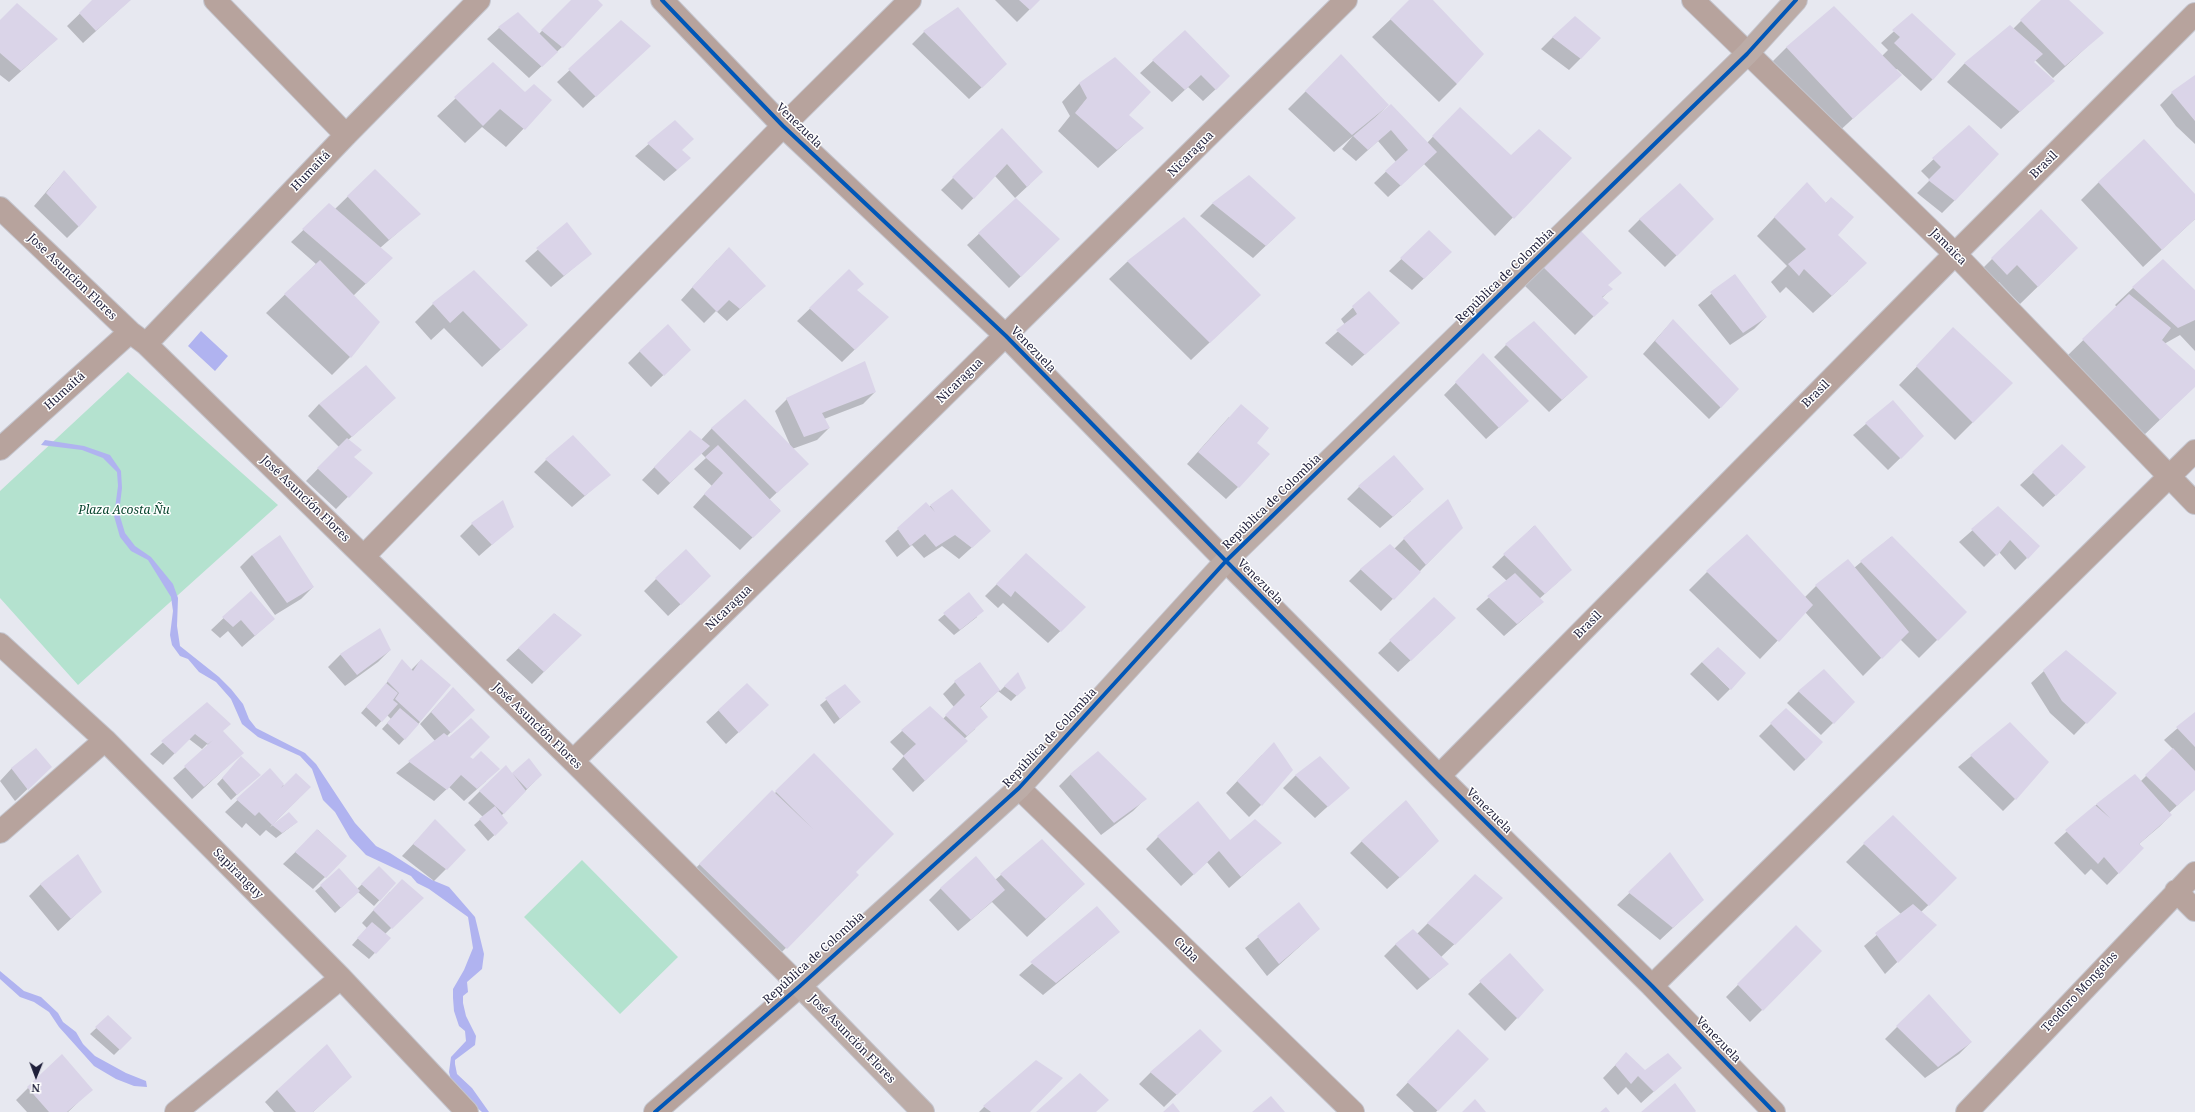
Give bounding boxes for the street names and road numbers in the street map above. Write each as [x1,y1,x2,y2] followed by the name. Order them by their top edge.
[773,100,825,152] street label: Venezuela
[1165,128,1217,180] street label: Nicaragua
[288,148,334,194] street label: Humaitá
[2027,148,2061,182] street label: Brasil
[1453,225,1557,327] street label: República de Colombia
[1927,226,1969,268] street label: Jamaica
[25,231,119,323] street label: Jose Asuncion Flores
[1007,324,1059,376] street label: Venezuela
[934,355,986,407] street label: Nicaragua
[42,369,88,413] street label: Humaitá
[1799,377,1833,411] street label: Brasil
[1220,451,1324,553] street label: República de Colombia
[258,453,352,545] street label: José Asunción Flores
[1234,556,1286,608] street label: Venezuela
[703,582,755,634] street label: Nicaragua
[1571,608,1605,642] street label: Brasil
[490,680,584,772] street label: José Asunción Flores
[1000,685,1100,791] street label: República de Colombia
[1463,785,1515,837] street label: Venezuela
[210,846,266,902] street label: Sapiranguy
[760,909,868,1007] street label: República de Colombia
[1171,935,1201,965] street label: Cuba
[2039,949,2121,1035] street label: Teodoro Mongelos
[806,992,898,1086] street label: José Asunción Flores
[1692,1014,1744,1066] street label: Venezuela

